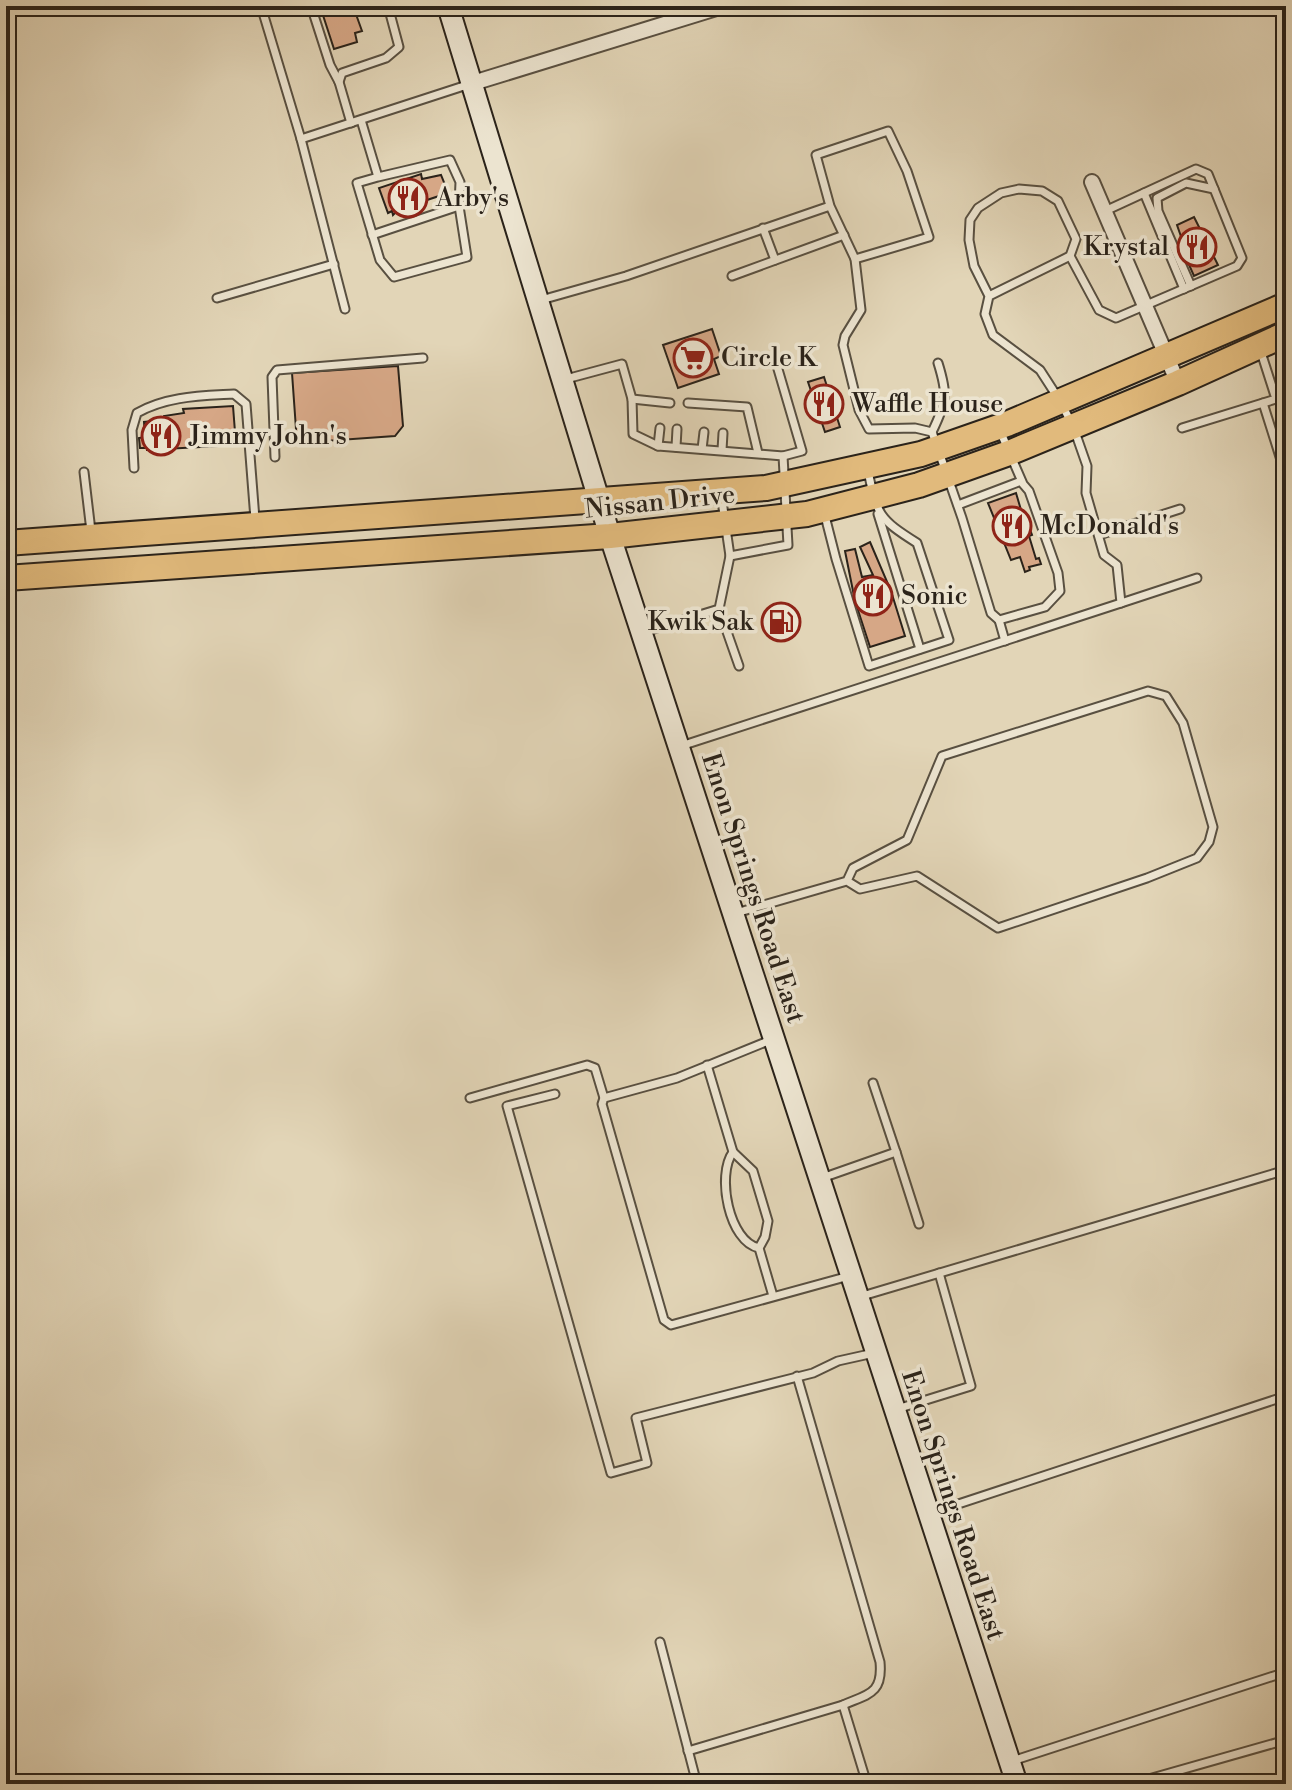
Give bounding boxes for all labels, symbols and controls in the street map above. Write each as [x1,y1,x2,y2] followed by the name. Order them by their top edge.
[387,177,429,219] restaurant icon: Arby's
[435,182,509,214] place label: Arby's
[1176,226,1218,268] restaurant icon: Krystal
[1083,231,1169,263] place label: Krystal
[672,337,714,379] supermarket icon: Circle K
[721,342,818,374] place label: Circle K
[803,383,845,425] restaurant icon: Waffle House
[851,388,1003,420] place label: Waffle House
[140,415,182,457] restaurant icon: Jimmy John's
[188,420,347,452] place label: Jimmy John's
[583,478,737,526] street label: Nissan Drive
[991,505,1033,547] restaurant icon: McDonald's
[1040,510,1179,542] place label: McDonald's
[852,575,894,617] restaurant icon: Sonic
[901,580,968,612] place label: Sonic
[760,601,802,643] fuel station icon: Kwik Sak
[648,606,754,638] place label: Kwik Sak
[694,749,812,1027] street label: Enon Springs Road East
[894,1366,1012,1644] street label: Enon Springs Road East

